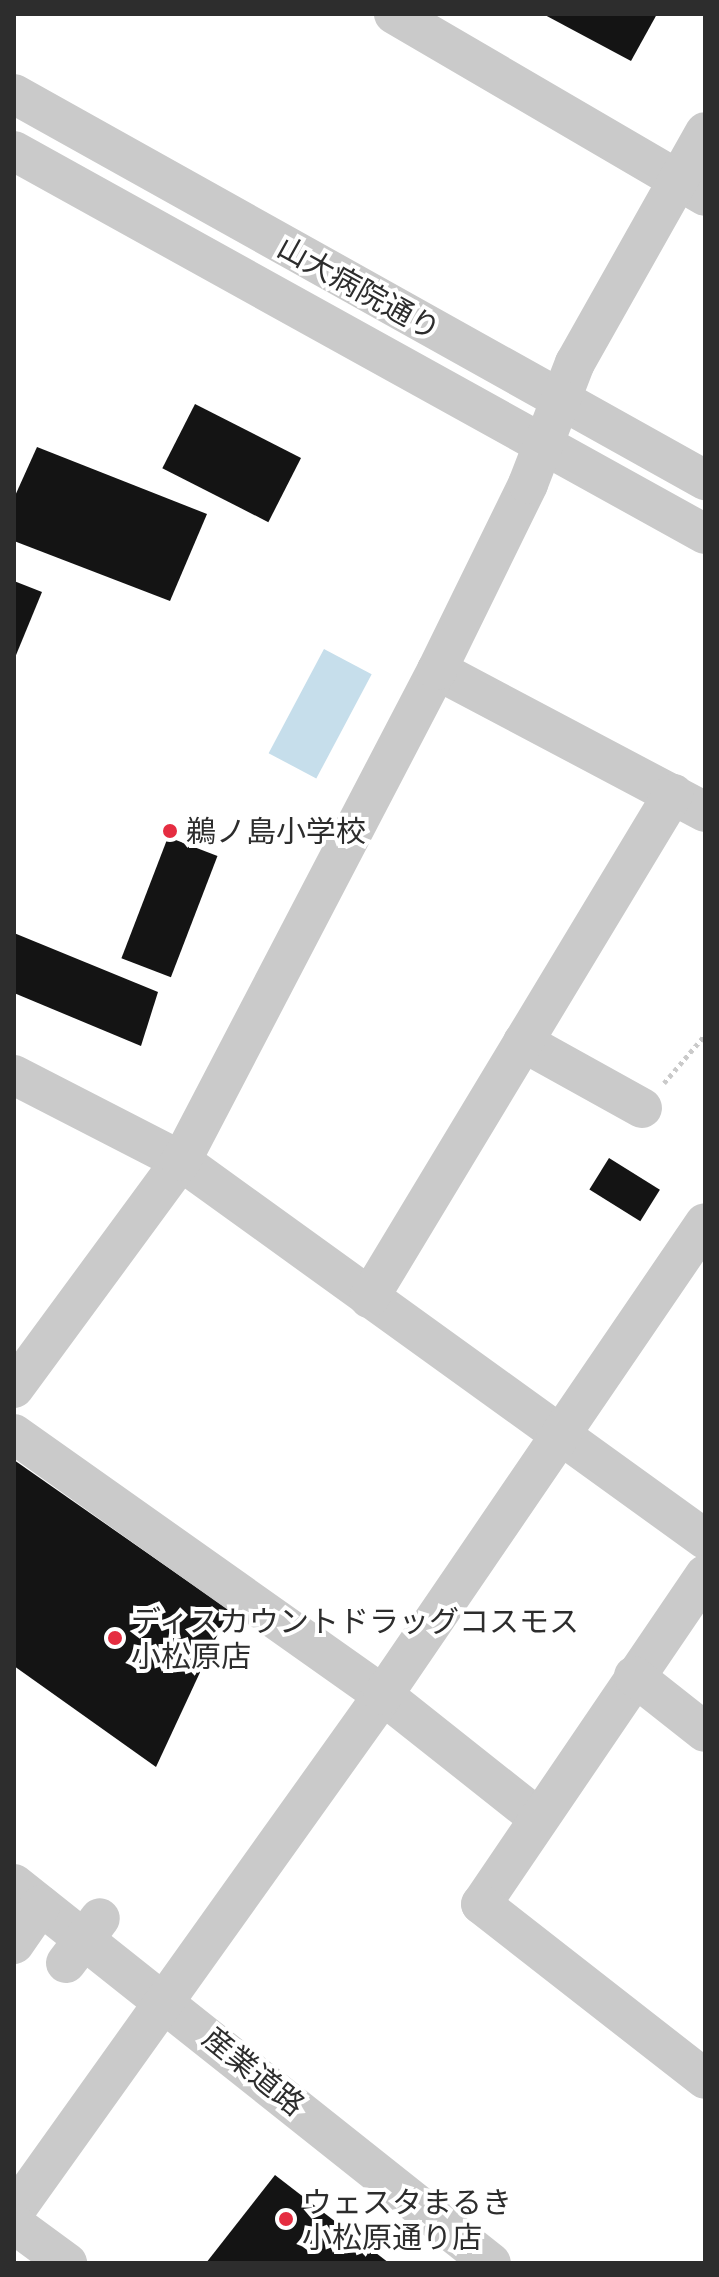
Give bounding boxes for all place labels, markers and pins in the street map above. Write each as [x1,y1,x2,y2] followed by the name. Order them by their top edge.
[186,813,366,849] place label: 鵜ノ島小学校
[161,822,179,840] marker: 鵜ノ島小学校
[131,1603,581,1674] place label: ディスカウントドラッグコスモス 小松原店
[106,1629,124,1647] marker: ディスカウントドラッグコスモス 小松原店
[302,2184,512,2254] place label: ウェスタまるき 小松原通り店
[277,2210,295,2228] marker: ウェスタまるき 小松原通り店

